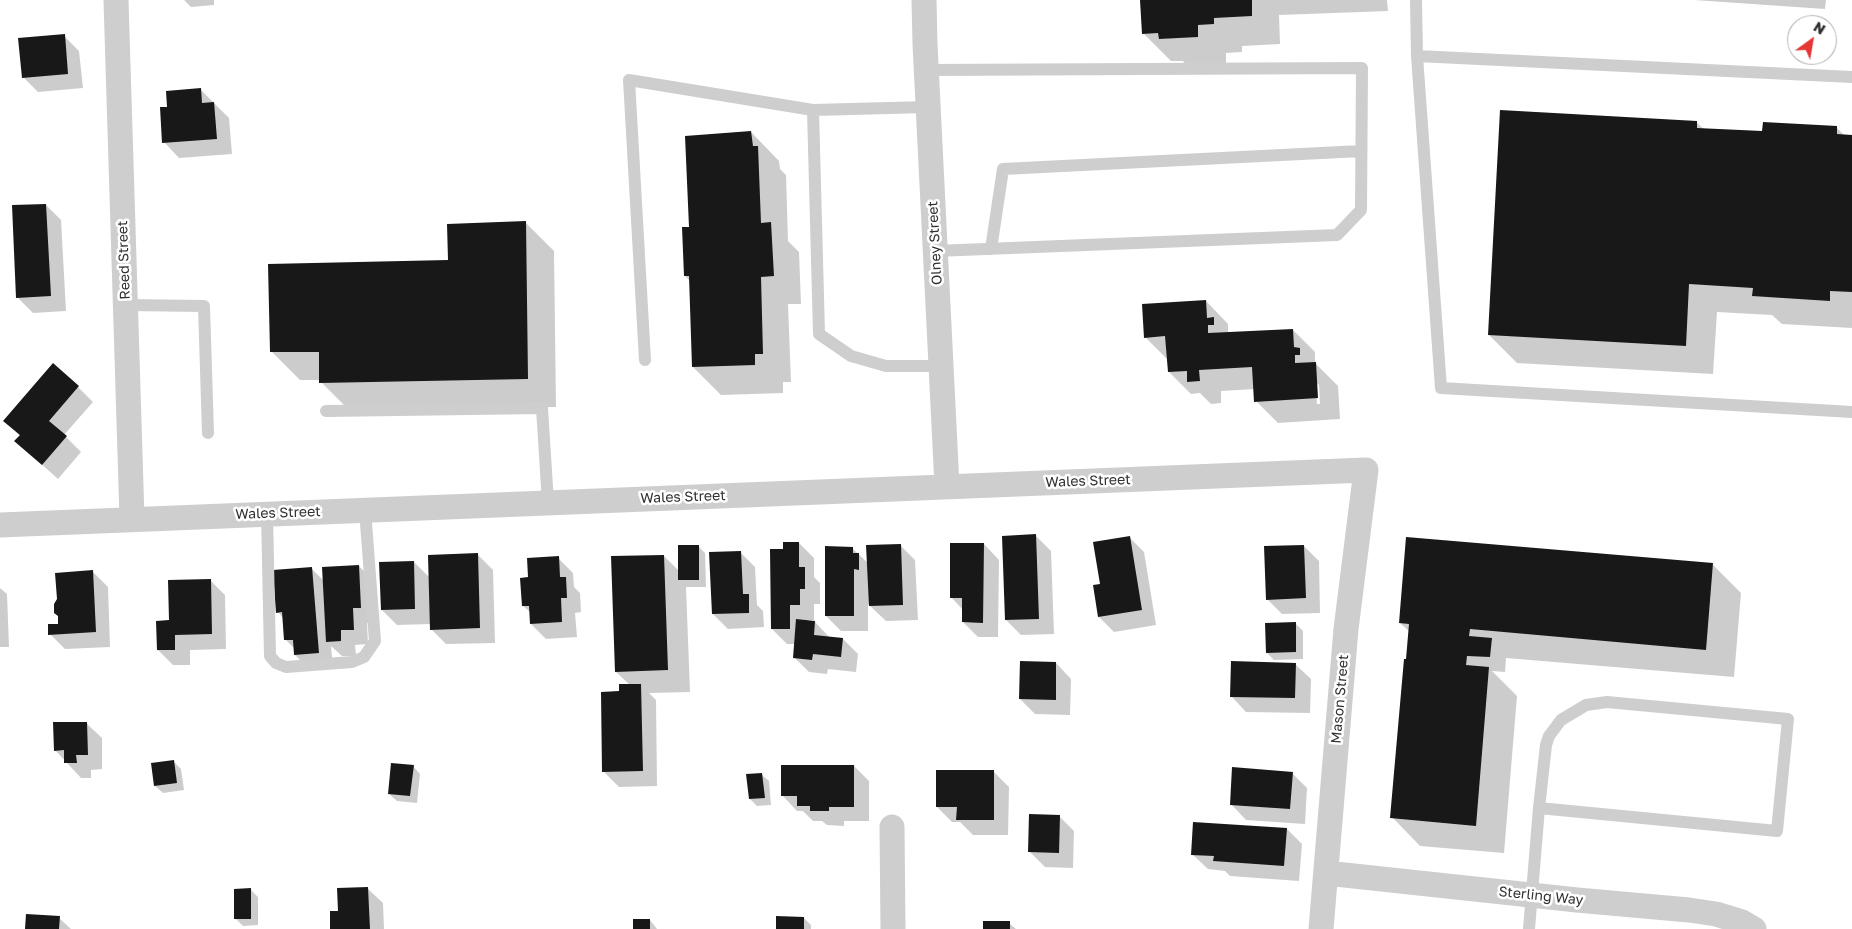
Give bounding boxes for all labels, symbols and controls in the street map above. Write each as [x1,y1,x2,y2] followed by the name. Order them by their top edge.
[1787,15,1837,65] north arrow
[1811,18,1829,38] text: N
[924,201,946,285] street label: Olney Street
[114,220,134,300] street label: Reed Street
[1045,471,1131,491] street label: Wales Street
[640,487,726,507] street label: Wales Street
[235,503,321,523] street label: Wales Street
[1328,654,1352,744] street label: Mason Street
[1498,883,1584,909] street label: Sterling Way

